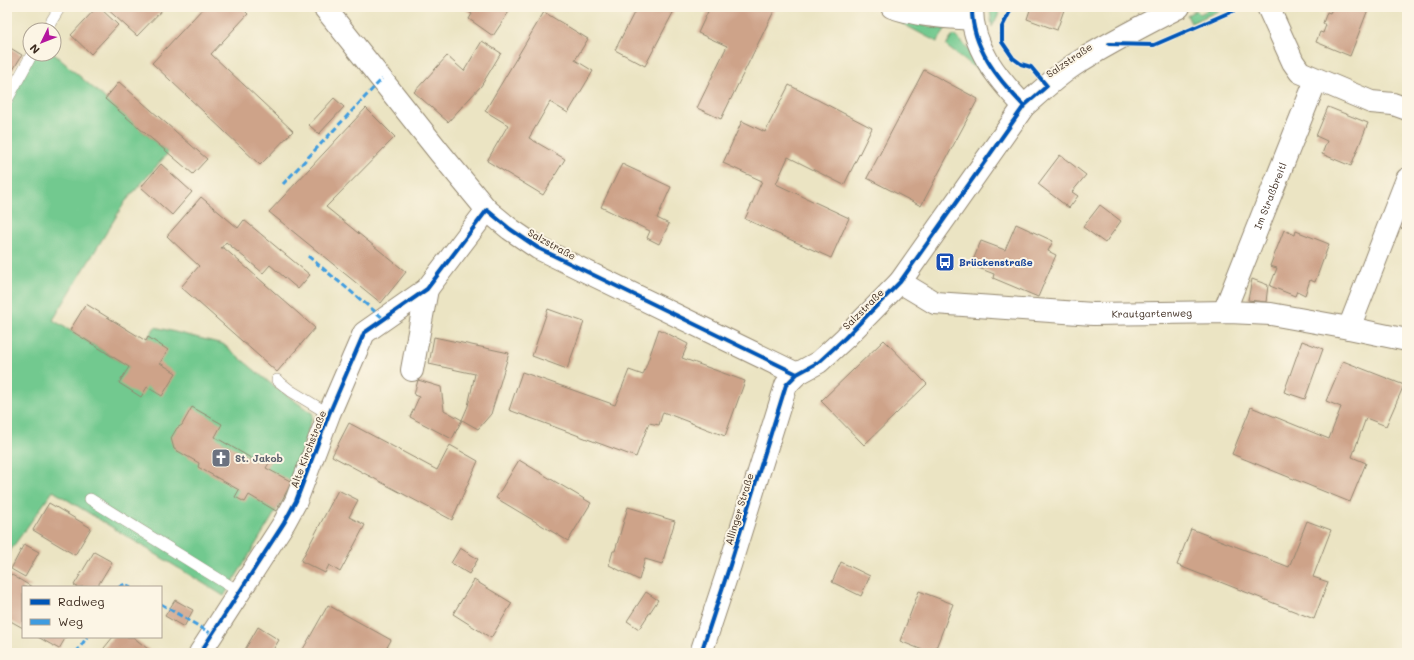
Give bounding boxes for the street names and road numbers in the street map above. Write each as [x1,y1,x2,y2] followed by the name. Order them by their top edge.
[1043,39,1095,81] street label: Salzstraße
[1251,160,1290,231] street label: Im Straßbreitl
[525,225,579,263] street label: Salzstraße
[839,285,887,333] street label: Salzstraße
[1112,306,1192,321] street label: Krautgartenweg
[287,408,329,490] street label: Alte Kirchstraße
[721,471,757,547] street label: Allinger Straße

